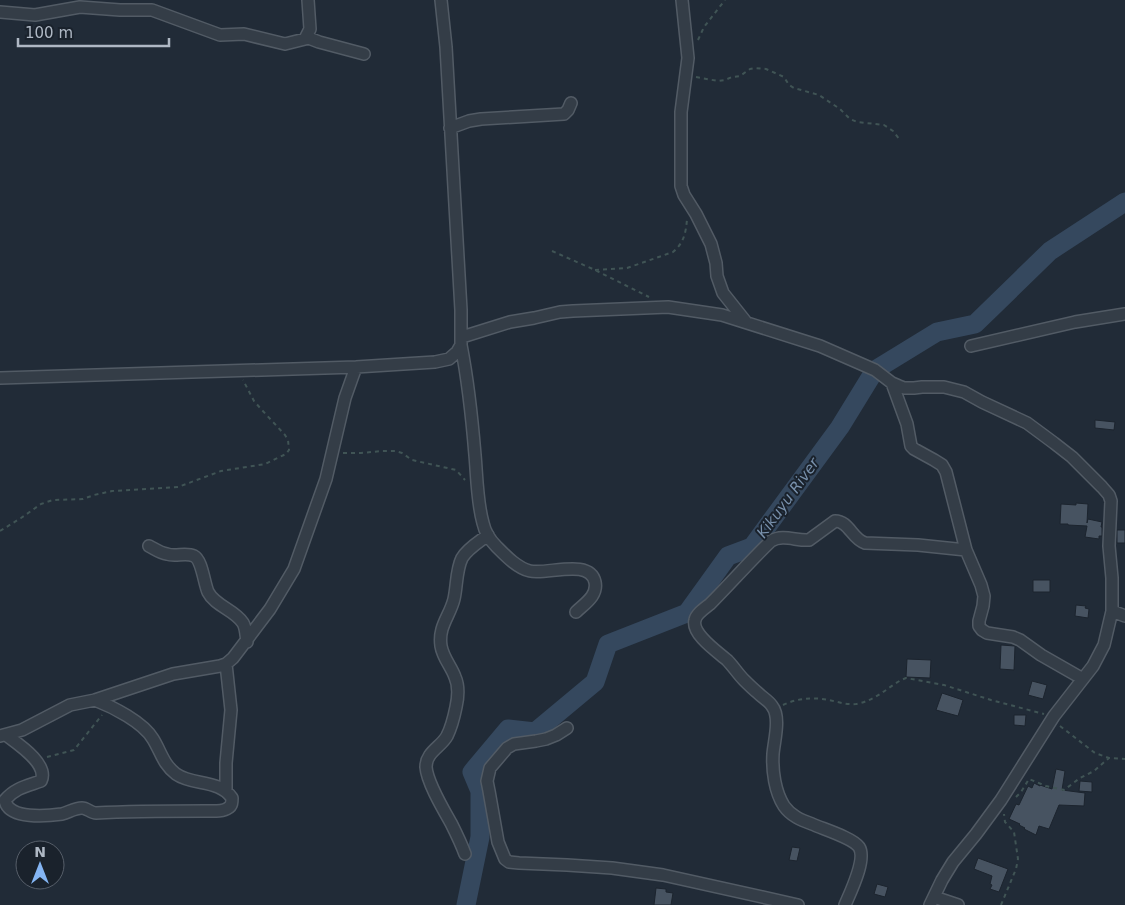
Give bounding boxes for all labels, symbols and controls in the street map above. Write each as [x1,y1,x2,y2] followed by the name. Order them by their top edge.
[18,15,169,47] scale bar
[25,24,73,42] text: 100 m
[753,454,823,541] water label: Kikuyu River
[15,840,65,890] north arrow
[34,844,46,860] text: N

